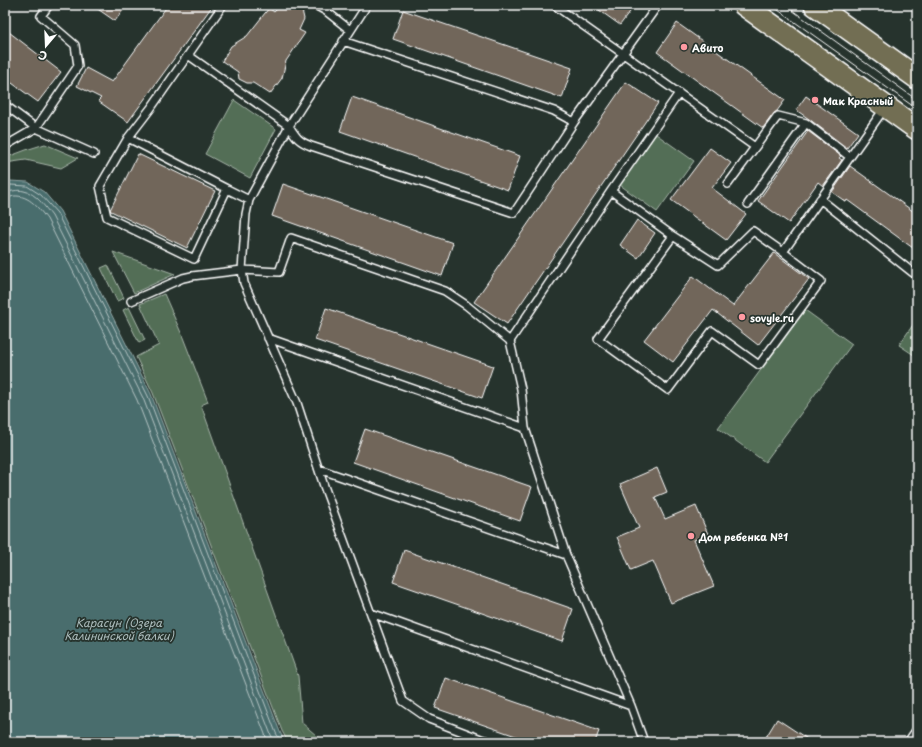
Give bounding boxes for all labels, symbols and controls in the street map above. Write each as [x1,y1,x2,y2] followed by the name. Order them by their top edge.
[26,26,66,66] north arrow
[692,40,723,55] place label: Авито
[679,42,689,52] marker: Авито
[36,47,49,65] text: С
[823,93,893,108] place label: Мак Красный
[810,95,820,105] marker: Мак Красный
[750,310,794,325] place label: sovyle.ru
[737,312,747,322] marker: sovyle.ru
[698,529,788,544] place label: Дом ребенка №1
[686,531,696,541] marker: Дом ребенка №1
[64,614,175,644] water label: Карасун (Озера Калининской балки)

